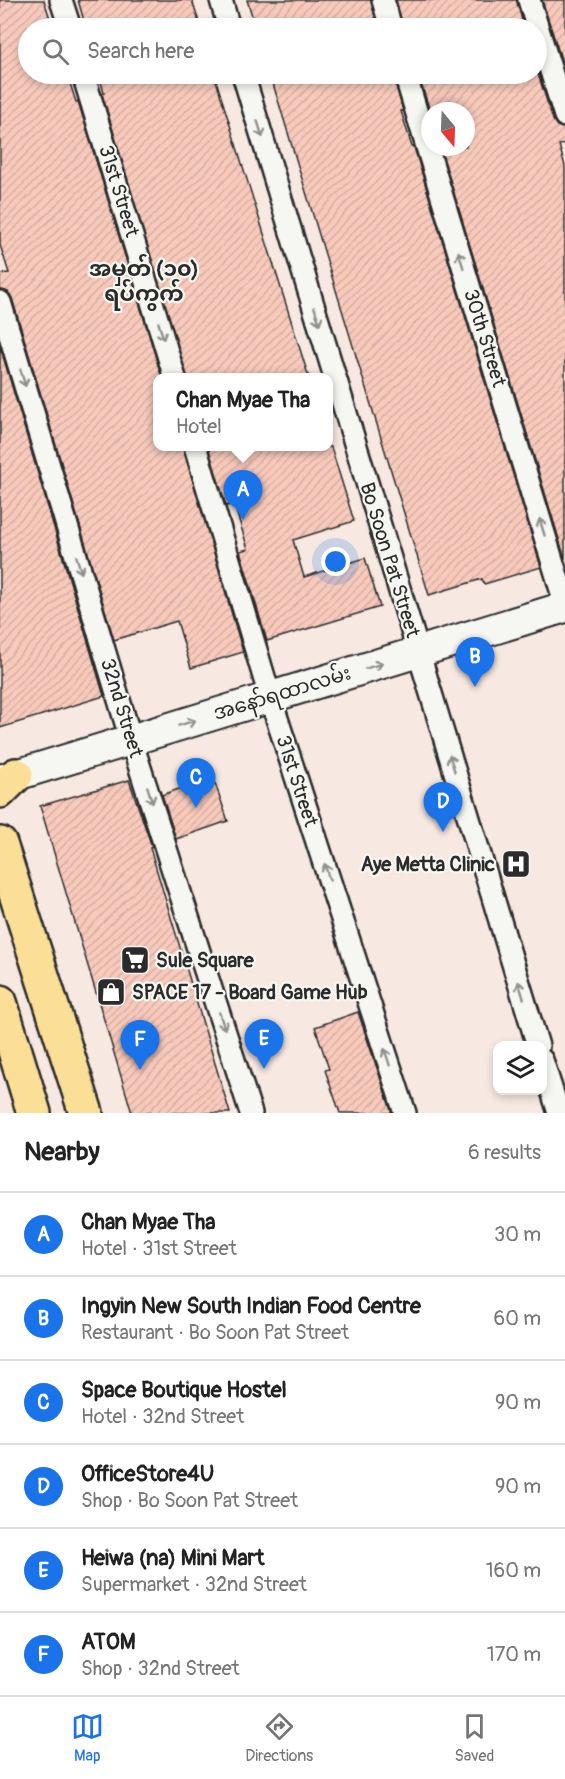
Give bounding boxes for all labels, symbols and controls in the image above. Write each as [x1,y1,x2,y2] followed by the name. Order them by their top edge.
[18,18,547,84] search box
[39,35,72,68] icon: search
[87,37,194,65] text: Search here
[421,102,475,156] north arrow
[255,120,266,139] one-way arrow
[93,142,145,241] street label: 31st Street
[455,251,466,270] one-way arrow
[89,253,199,311] district label: အမှတ် (၁၀) ရပ်ကွက်
[458,286,512,391] street label: 30th Street
[312,306,323,325] one-way arrow
[156,321,167,340] one-way arrow
[18,368,29,387] one-way arrow
[153,373,333,451] popup
[176,386,310,414] text: Chan Myae Tha
[176,414,222,439] text: Hotel
[224,470,262,520] pin: A
[355,480,426,641] street label: Bo Soon Pat Street
[536,518,547,537] one-way arrow
[321,547,350,576] your location
[74,555,85,574] one-way arrow
[456,638,494,687] pin: B
[95,656,149,761] street label: 32nd Street
[210,658,355,729] street label: အနော်ရထာလမ်း
[364,659,383,670] one-way arrow
[177,716,196,727] one-way arrow
[271,732,324,831] street label: 31st Street
[446,754,457,773] one-way arrow
[176,758,216,808] pin: C
[424,782,462,832] pin: D
[145,785,156,804] one-way arrow
[500,848,532,880] hospital icon: Aye Metta Clinic
[361,852,495,877] place label: Aye Metta Clinic
[321,863,332,882] one-way arrow
[119,944,151,976] supermarket icon: Sule Square
[156,948,255,973] place label: Sule Square
[95,976,127,1008] shop icon: SPACE 17 - Board Game Hub
[132,980,368,1005] place label: SPACE 17 - Board Game Hub
[515,980,526,999] one-way arrow
[217,1011,228,1030] one-way arrow
[120,1020,160,1070] pin: F
[244,1020,284,1069] pin: E
[493,1041,547,1095] map controls
[493,1041,547,1095] button: layers
[380,1048,391,1067] one-way arrow
[24,1136,100,1168] text: Nearby
[468,1140,541,1165] text: 6 results
[81,1208,216,1236] text: Chan Myae Tha
[37,1222,50,1247] text: A
[494,1222,541,1247] text: 30 m
[81,1236,237,1261] text: Hotel · 31st Street
[81,1292,421,1320] text: Ingyin New South Indian Food Centre
[38,1306,49,1331] text: B
[494,1306,541,1331] text: 60 m
[81,1320,349,1345] text: Restaurant · Bo Soon Pat Street
[81,1376,287,1404] text: Space Boutique Hostel
[37,1390,50,1415] text: C
[495,1390,541,1415] text: 90 m
[81,1404,244,1429] text: Hotel · 32nd Street
[81,1460,214,1488] text: OfficeStore4U
[37,1474,50,1499] text: D
[495,1474,541,1499] text: 90 m
[81,1488,298,1513] text: Shop · Bo Soon Pat Street
[81,1544,264,1572] text: Heiwa (na) Mini Mart
[38,1558,49,1583] text: E
[486,1558,541,1583] text: 160 m
[81,1572,307,1597] text: Supermarket · 32nd Street
[81,1628,136,1656] text: ATOM
[37,1642,50,1667] text: F
[487,1642,541,1667] text: 170 m
[81,1656,240,1681] text: Shop · 32nd Street
[71,1710,104,1766] tab: Map
[245,1710,313,1766] tab: Directions
[455,1710,494,1766] tab: Saved

